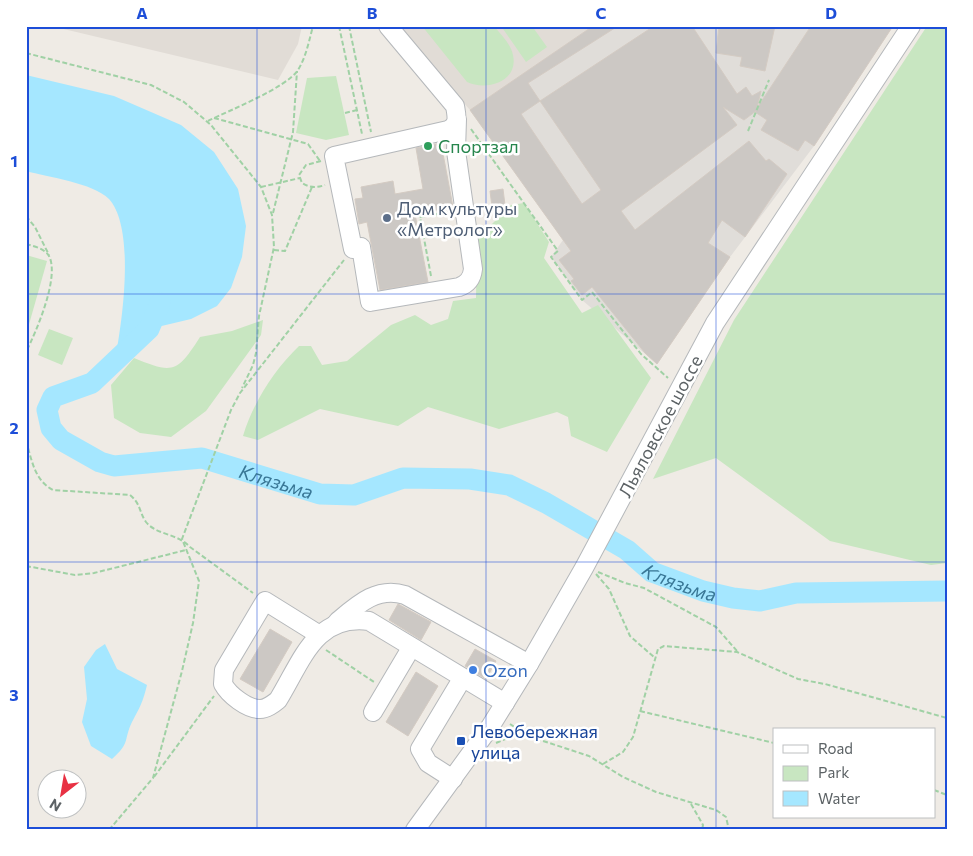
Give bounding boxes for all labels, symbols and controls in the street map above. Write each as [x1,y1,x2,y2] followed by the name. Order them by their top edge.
[136,3,148,22] text: A
[367,3,378,22] text: B
[596,3,607,22] text: C
[825,3,837,22] text: D
[438,135,519,157] place label: Спортзал
[422,140,434,152] marker: Спортзал
[10,151,18,170] text: 1
[397,197,517,240] place label: Дом культуры «Метролог»
[381,212,393,224] marker: Дом культуры «Метролог»
[613,351,707,501] street label: Льяловское шоссе
[9,418,19,437] text: 2
[237,459,316,503] water label: Клязьма
[638,558,719,605] water label: Клязьма
[483,659,528,681] place label: Ozon
[467,664,479,676] marker: Ozon
[9,685,19,704] text: 3
[471,720,598,763] place label: Левобережная улица
[773,728,936,818] legend
[455,735,467,747] marker: Левобережная улица
[818,739,853,757] text: Road
[818,763,849,781] text: Park
[38,768,88,818] north arrow
[818,789,860,807] text: Water
[46,796,64,816] text: N

